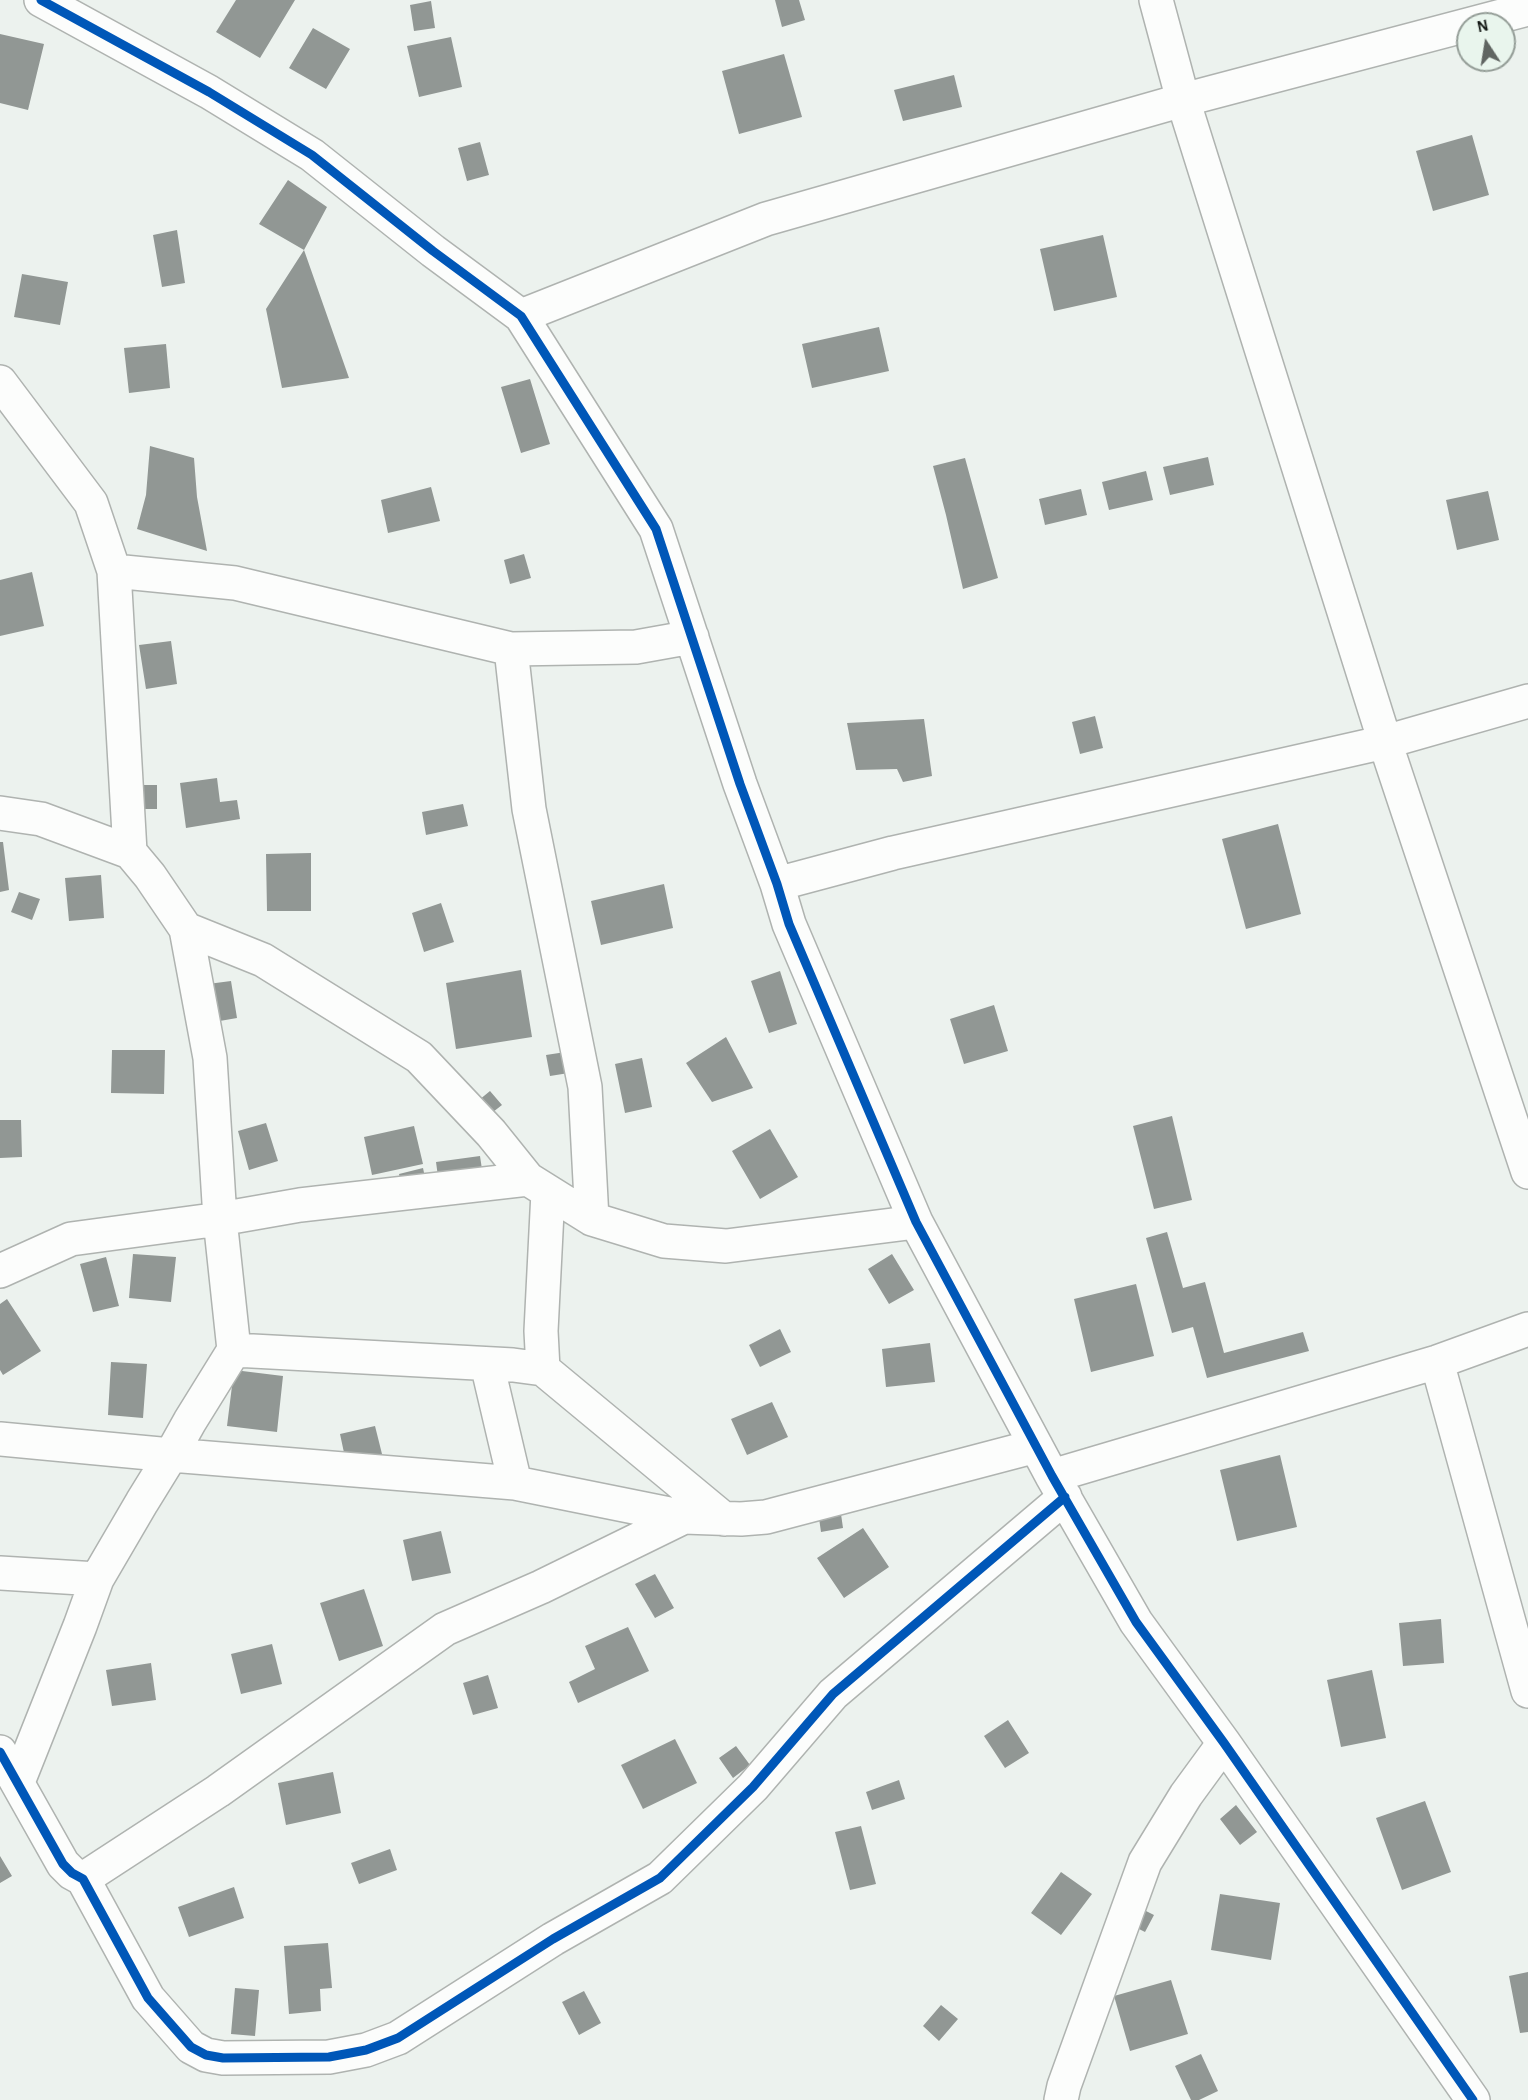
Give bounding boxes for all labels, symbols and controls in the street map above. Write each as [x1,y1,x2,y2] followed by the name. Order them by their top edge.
[1456,12,1516,72] north arrow
[1476,17,1490,35] text: N

